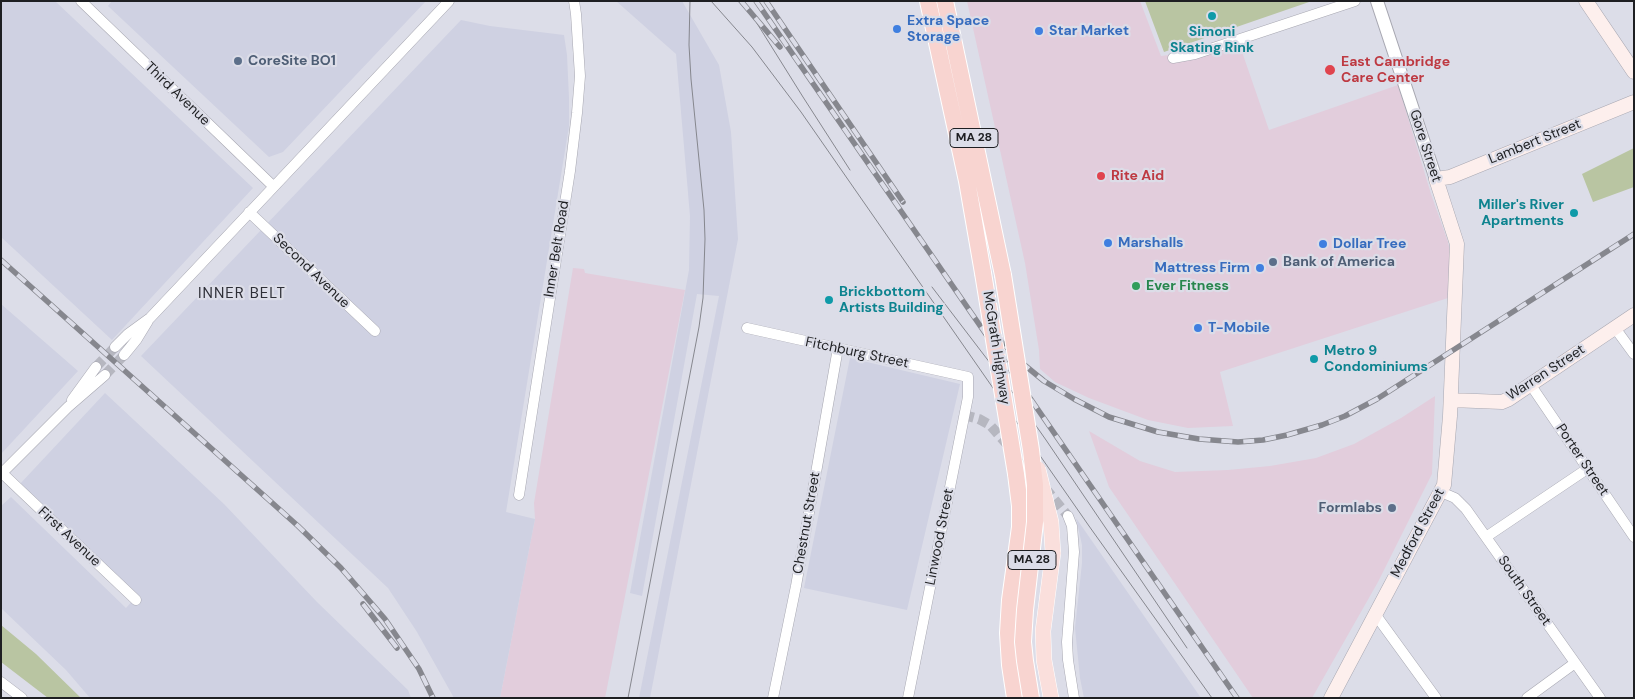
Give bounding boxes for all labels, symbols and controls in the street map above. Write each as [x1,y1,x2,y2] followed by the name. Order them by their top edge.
[1206,10,1218,22] marker: Simoni Skating Rink
[907,13,989,46] place label: Extra Space Storage
[891,23,903,35] marker: Extra Space Storage
[1049,23,1129,39] place label: Star Market
[1170,24,1254,56] place label: Simoni Skating Rink
[1033,25,1045,37] marker: Star Market
[248,53,336,69] place label: CoreSite BO1
[1341,54,1450,86] place label: East Cambridge Care Center
[232,55,244,67] marker: CoreSite BO1
[141,59,213,129] street label: Third Avenue
[1323,63,1337,77] marker: East Cambridge Care Center
[1405,108,1445,184] street label: Gore Street
[1486,116,1584,168] street label: Lambert Street
[950,128,998,148] road number: MA 28
[1111,168,1164,184] place label: Rite Aid
[1095,170,1107,182] marker: Rite Aid
[1478,197,1564,230] place label: Miller's River Apartments
[541,200,573,298] street label: Inner Belt Road
[1568,207,1580,219] marker: Miller's River Apartments
[269,230,353,312] street label: Second Avenue
[1118,235,1184,251] place label: Marshalls
[1333,236,1406,252] place label: Dollar Tree
[1102,237,1114,249] marker: Marshalls
[1317,238,1329,250] marker: Dollar Tree
[1283,254,1395,270] place label: Bank of America
[1267,256,1279,268] marker: Bank of America
[1155,260,1250,276] place label: Mattress Firm
[1254,262,1266,274] marker: Mattress Firm
[1146,278,1229,294] place label: Ever Fitness
[1130,280,1142,292] marker: Ever Fitness
[839,284,944,316] place label: Brickbottom Artists Building
[197,285,287,303] district label: INNER BELT
[979,290,1013,406] street label: McGrath Highway
[823,294,835,306] marker: Brickbottom Artists Building
[1208,320,1270,336] place label: T-Mobile
[1192,322,1204,334] marker: T-Mobile
[804,334,910,372] street label: Fitchburg Street
[1504,341,1588,405] street label: Warren Street
[1324,343,1428,376] place label: Metro 9 Condominiums
[1308,353,1320,365] marker: Metro 9 Condominiums
[1552,421,1612,499] street label: Porter Street
[790,471,824,575] street label: Chestnut Street
[1387,486,1449,580] street label: Medford Street
[922,487,958,587] street label: Linwood Street
[1319,500,1382,516] place label: Formlabs
[1386,502,1398,514] marker: Formlabs
[34,504,104,570] street label: First Avenue
[1008,550,1056,570] road number: MA 28
[1494,553,1554,629] street label: South Street

